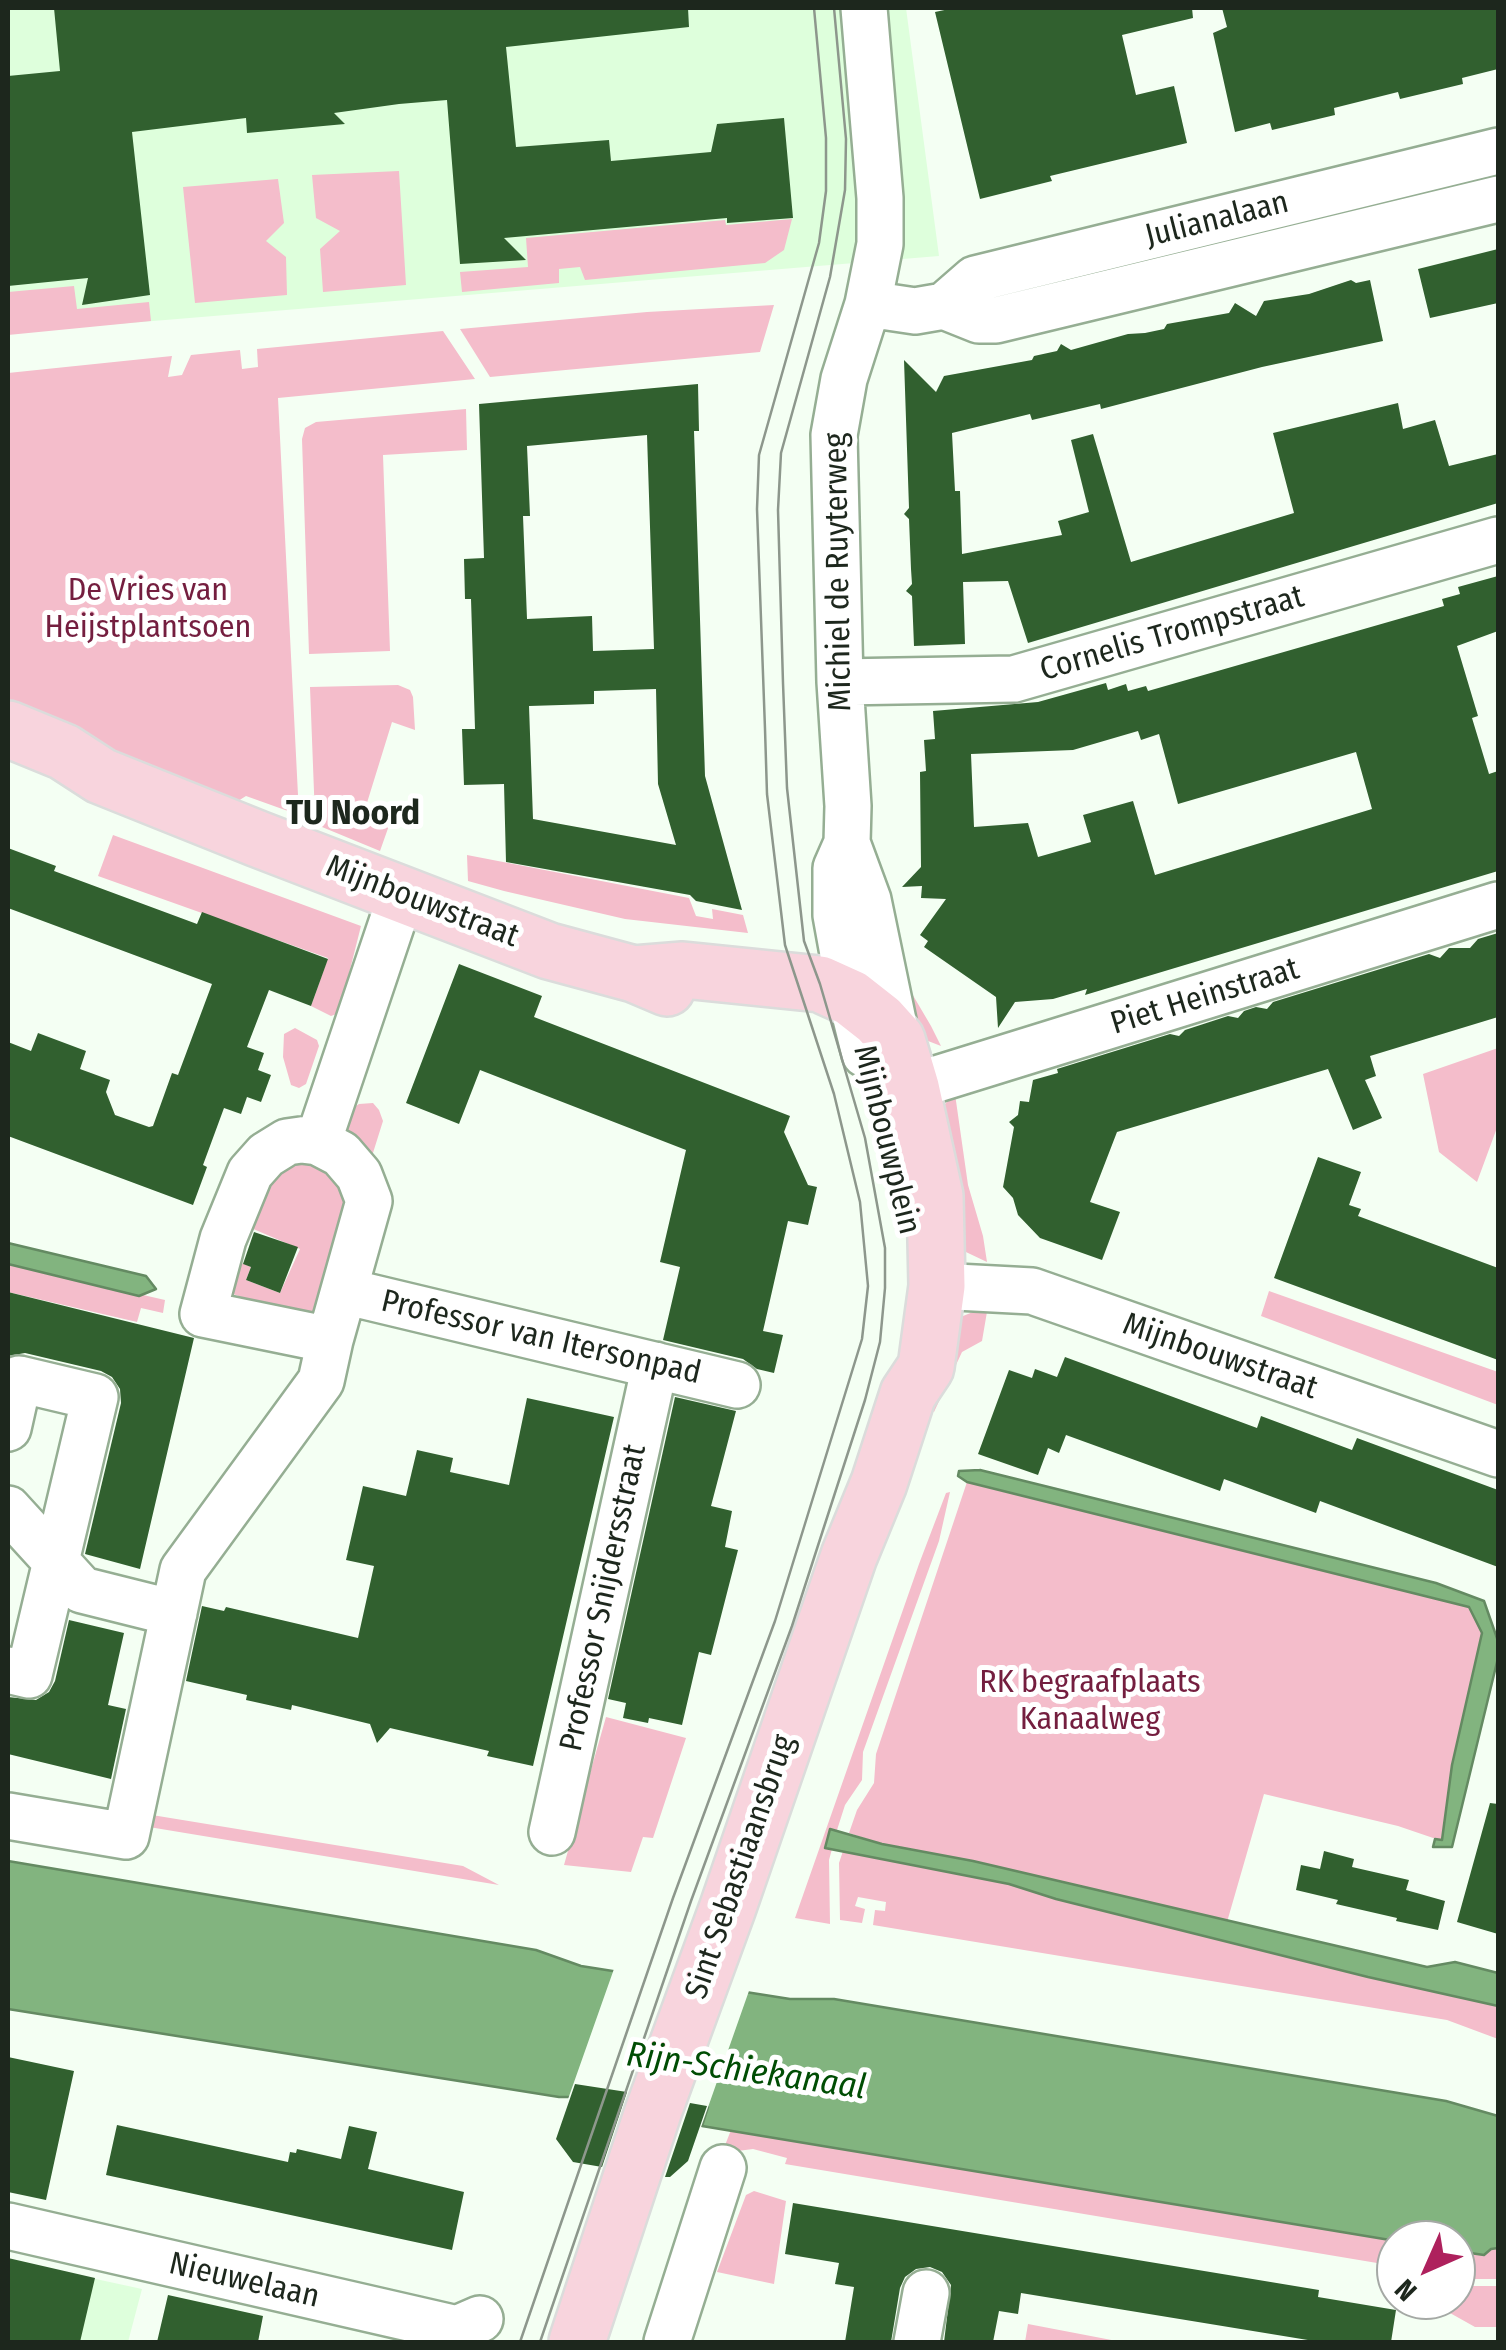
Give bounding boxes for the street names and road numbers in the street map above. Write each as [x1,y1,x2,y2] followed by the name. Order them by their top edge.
[1141,184,1293,256] street label: Julianalaan
[817,432,861,712] street label: Michiel de Ruyterweg
[1036,578,1308,690] street label: Cornelis Trompstraat
[320,848,524,956] street label: Mijnbouwstraat
[1106,950,1304,1044] street label: Piet Heinstraat
[844,1042,928,1238] street label: Mijnbouwplein
[378,1283,704,1393] street label: Professor van Itersonpad
[1118,1306,1322,1408] street label: Mijnbouwstraat
[553,1441,655,1755] street label: Professor Snijdersstraat
[678,1730,804,2004] street label: Sint Sebastiaansbrug
[165,2245,323,2317] street label: Nieuwelaan

